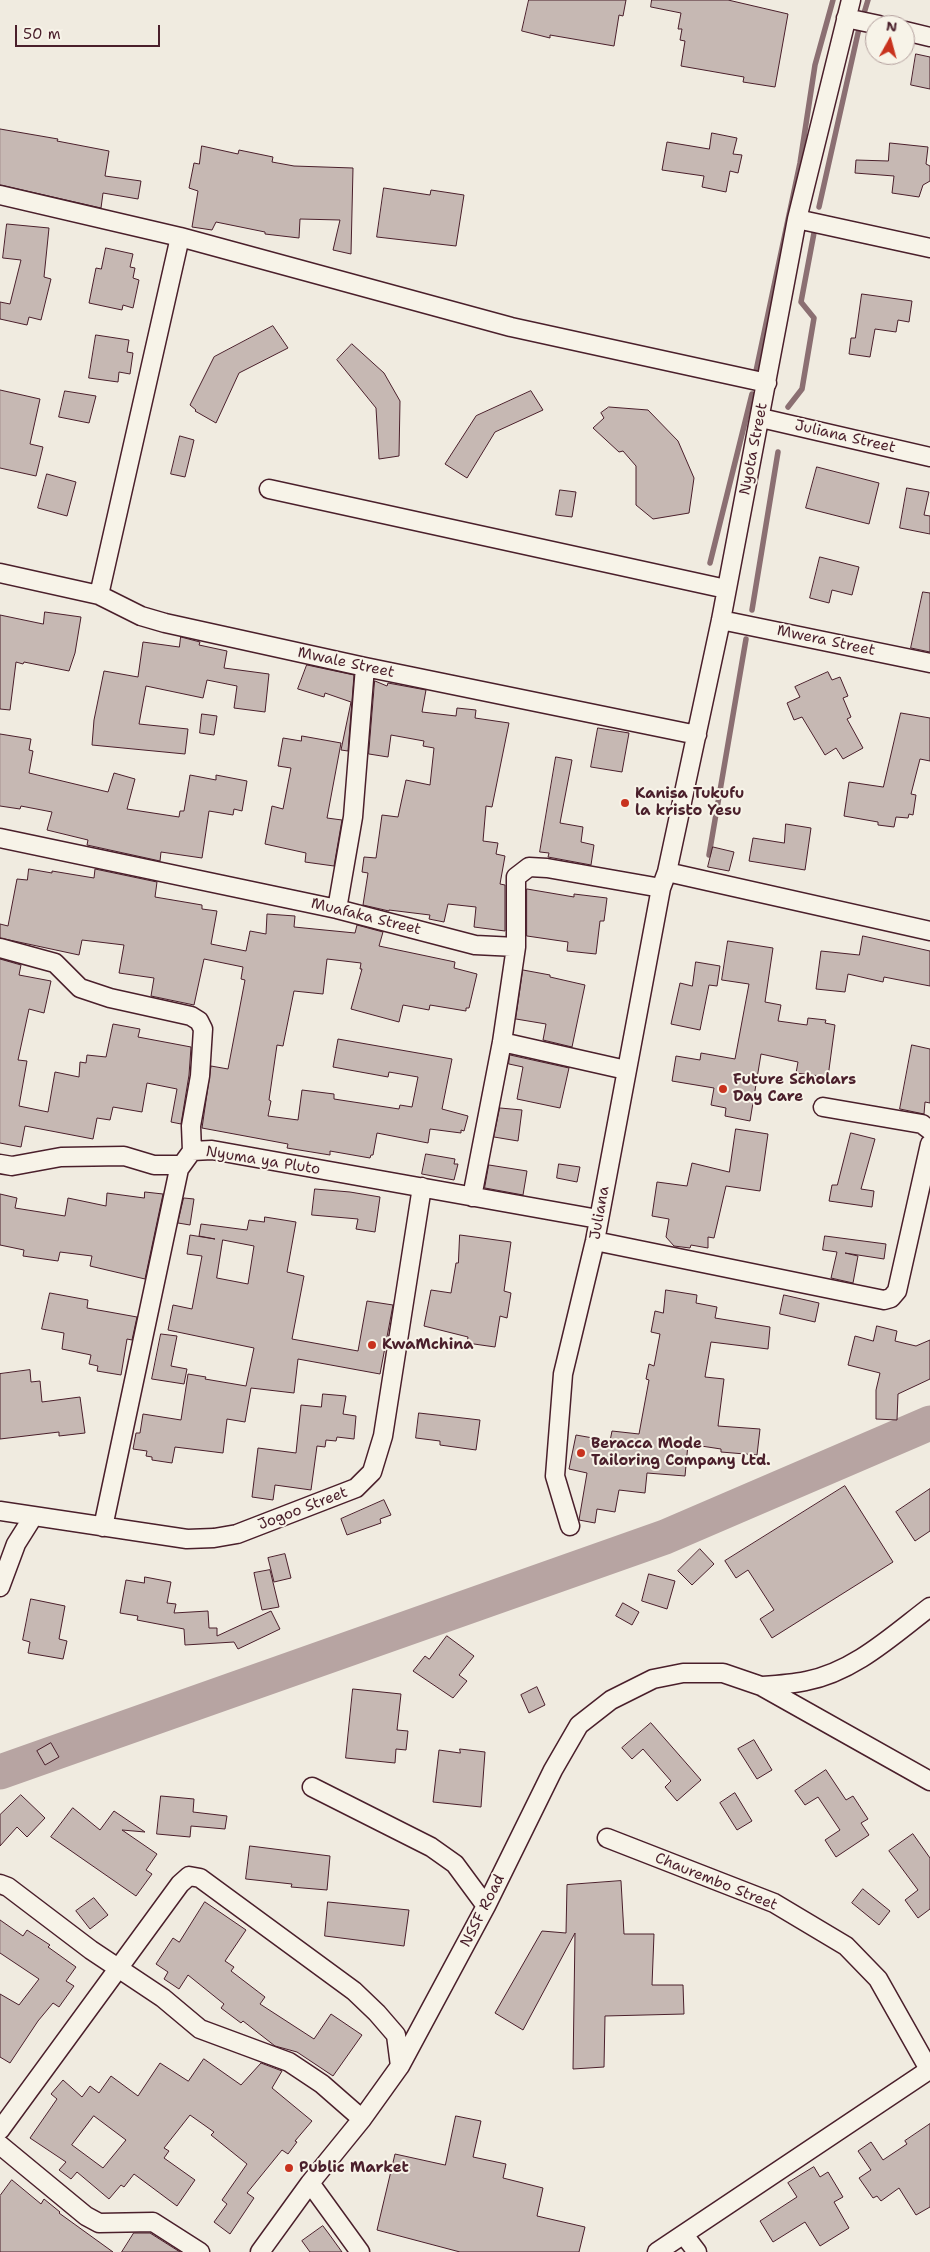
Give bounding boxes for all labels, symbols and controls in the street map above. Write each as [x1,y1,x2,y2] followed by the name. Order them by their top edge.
[18,15,162,47] scale bar
[865,15,915,65] north arrow
[885,16,898,36] text: N
[23,24,61,44] text: 50 m
[736,401,772,497] street label: Nyota Street
[793,417,897,457] street label: Juliana Street
[775,622,877,660] street label: Mwera Street
[296,644,396,682] street label: Mwale Street
[635,785,744,820] place label: Kanisa Tukufu la kristo Yesu
[619,797,631,809] marker: Kanisa Tukufu la kristo Yesu
[309,895,423,939] street label: Muafaka Street
[733,1071,856,1106] place label: Future Scholars Day Care
[717,1083,729,1095] marker: Future Scholars Day Care
[205,1143,321,1179] street label: Nyuma ya Pluto
[586,1185,614,1241] street label: Juliana
[382,1336,473,1354] place label: KwaMchina
[366,1339,378,1351] marker: KwaMchina
[591,1435,771,1470] place label: Beracca Mode Tailoring Company Ltd.
[575,1447,587,1459] marker: Beracca Mode Tailoring Company Ltd.
[256,1484,350,1534] street label: Jogoo Street
[652,1849,780,1915] street label: Chaurembo Street
[457,1872,509,1950] street label: NSSF Road
[299,2159,409,2177] place label: Public Market
[283,2162,295,2174] marker: Public Market

